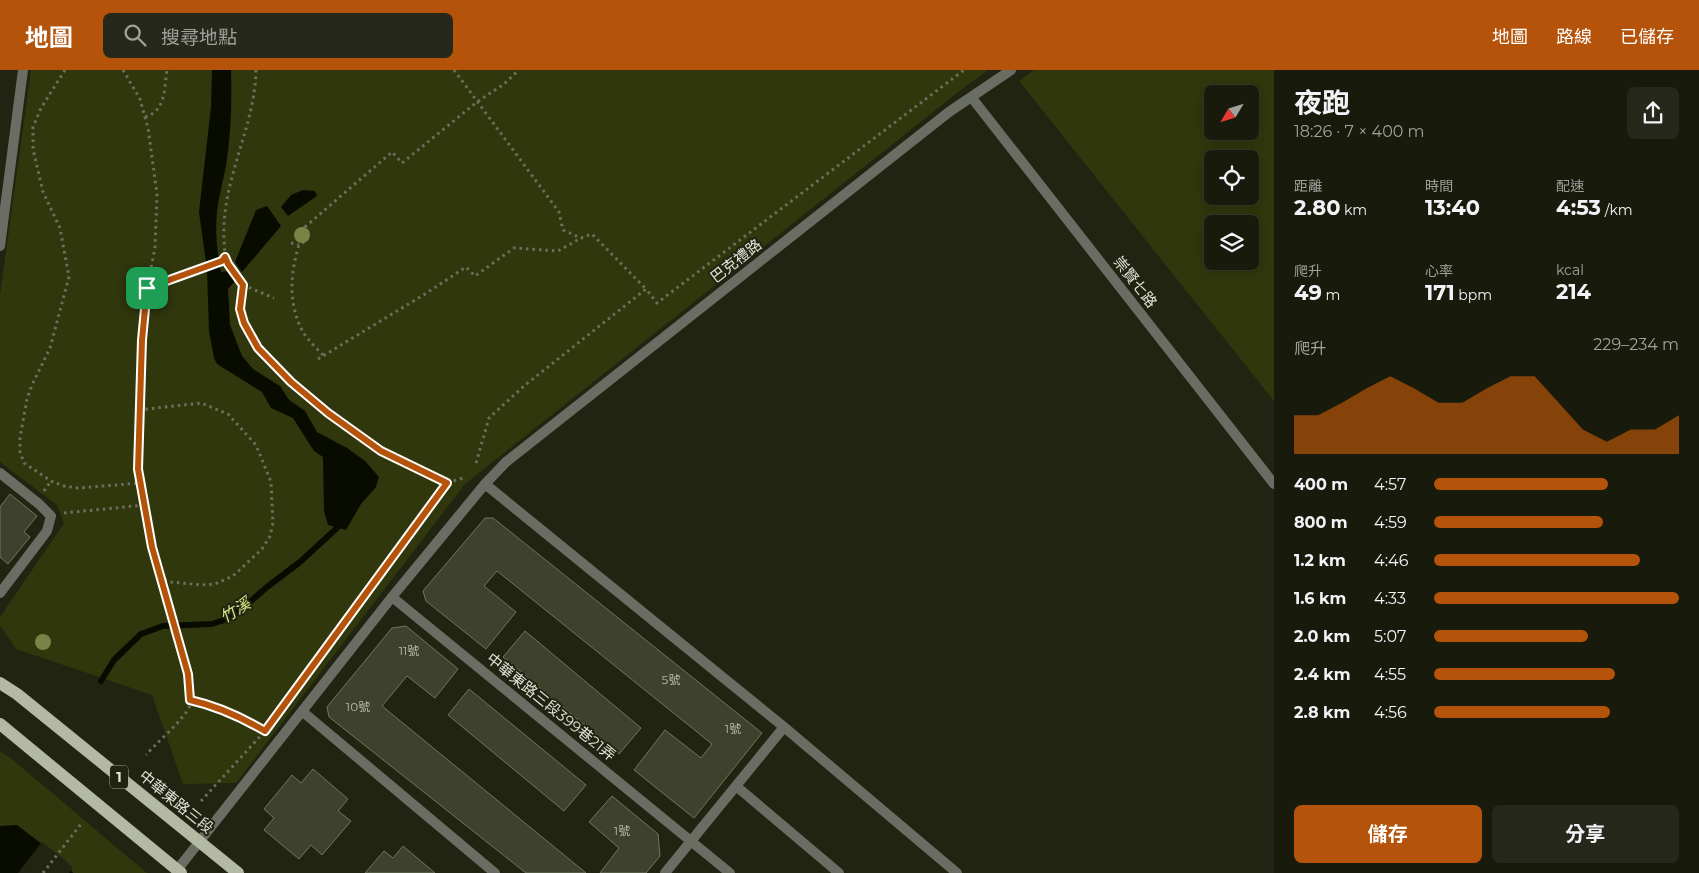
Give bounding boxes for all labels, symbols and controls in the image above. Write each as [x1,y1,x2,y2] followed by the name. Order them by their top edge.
[103,13,453,58] search box
[121,21,149,49] icon: search
[25,23,73,52] text: 地圖
[161,26,237,49] text: 搜尋地點
[1492,26,1528,48] text: 地圖
[1556,26,1592,48] text: 路線
[1620,26,1674,48] text: 已儲存
[1204,85,1259,140] north arrow
[1204,85,1259,270] map controls
[1294,86,1350,120] text: 夜跑
[1627,87,1679,139] button: share
[1294,122,1425,141] text: 18:26 · 7 × 400 m
[1204,150,1259,205] button: locate
[1294,177,1322,195] text: 距離
[1425,177,1453,195] text: 時間
[1556,177,1584,195] text: 配速
[1294,195,1340,220] text: 2.80
[1425,195,1480,220] text: 13:40
[1556,195,1601,220] text: 4:53
[1340,201,1367,219] text: km
[1601,201,1633,219] text: /km
[1204,215,1259,270] button: layers
[706,235,765,287] street label: 巴克禮路
[1109,252,1161,311] street label: 崇賢七路
[1556,261,1584,279] text: kcal
[1294,262,1322,280] text: 爬升
[1425,262,1453,280] text: 心率
[126,267,168,309] pin
[133,274,161,302] icon: arrive
[1556,279,1591,304] text: 214
[1294,280,1322,305] text: 49
[1425,280,1455,305] text: 171
[1322,286,1340,304] text: m
[1455,286,1492,304] text: bpm
[1593,335,1679,354] text: 229–234 m
[1294,339,1326,358] text: 爬升
[1294,475,1348,494] text: 400 m
[1374,475,1406,494] text: 4:57
[1294,513,1348,532] text: 800 m
[1374,513,1407,532] text: 4:59
[1294,551,1346,570] text: 1.2 km
[1374,551,1408,570] text: 4:46
[1294,589,1346,608] text: 1.6 km
[1374,589,1406,608] text: 4:33
[217,593,256,627] water label: 竹溪
[1294,627,1350,646] text: 2.0 km
[1374,627,1406,646] text: 5:07
[399,643,419,658] house number: 11號
[483,649,620,765] street label: 中華東路三段399巷21弄
[1294,665,1351,684] text: 2.4 km
[1374,665,1406,684] text: 4:55
[662,672,680,687] house number: 5號
[346,699,370,714] house number: 10號
[1294,703,1350,722] text: 2.8 km
[1374,703,1407,722] text: 4:56
[725,721,741,736] house number: 1號
[110,766,128,789] road number: 1
[135,766,217,837] street label: 中華東路三段
[1294,805,1482,863] button: 儲存
[1492,805,1679,863] button: 分享
[614,823,630,838] house number: 1號

